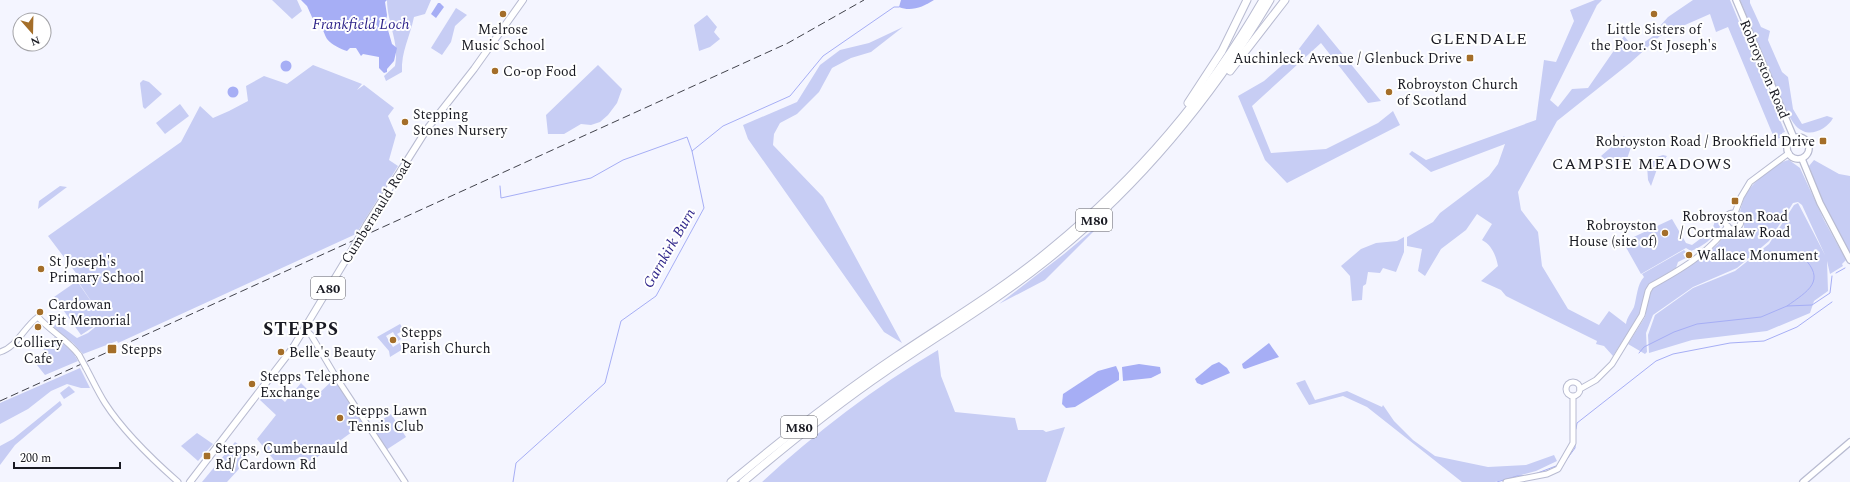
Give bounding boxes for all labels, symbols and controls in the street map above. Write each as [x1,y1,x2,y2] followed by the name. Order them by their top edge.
[498,9,508,19] marker: Melrose Music School
[1649,9,1659,19] marker: Little Sisters of the Poor. St Joseph's
[12,12,52,52] north arrow
[312,13,410,36] water label: Frankfield Loch
[1734,16,1795,122] street label: Robroyston Road
[461,19,545,56] place label: Melrose Music School
[1591,19,1717,56] place label: Little Sisters of the Poor. St Joseph's
[1430,27,1528,51] district label: GLENDALE
[28,31,42,50] text: N
[1233,48,1462,69] place label: Auchinleck Avenue / Glenbuck Drive
[1465,53,1475,63] marker: Auchinleck Avenue / Glenbuck Drive
[503,61,577,82] place label: Co-op Food
[490,66,500,76] marker: Co-op Food
[1397,74,1518,111] place label: Robroyston Church of Scotland
[1384,87,1394,97] marker: Robroyston Church of Scotland
[413,104,509,141] place label: Stepping Stones Nursery
[400,117,410,127] marker: Stepping Stones Nursery
[1595,131,1815,152] place label: Robroyston Road / Brookfield Drive
[1818,136,1828,146] marker: Robroyston Road / Brookfield Drive
[1552,152,1732,176] district label: CAMPSIE MEADOWS
[336,155,417,268] street label: Cumbernauld Road
[1730,196,1740,206] marker: Robroyston Road / Cortmalaw Road
[637,204,702,293] water label: Garnkirk Burn
[1680,206,1791,243] place label: Robroyston Road / Cortmalaw Road
[1076,209,1112,231] road number: M80
[1568,215,1657,252] place label: Robroyston House (site of)
[1660,228,1670,238] marker: Robroyston House (site of)
[1697,245,1818,266] place label: Wallace Monument
[1684,250,1694,260] marker: Wallace Monument
[49,251,144,288] place label: St Joseph's Primary School
[36,264,46,274] marker: St Joseph's Primary School
[311,277,345,299] road number: A80
[48,294,130,331] place label: Cardowan Pit Memorial
[35,307,45,317] marker: Cardowan Pit Memorial
[263,316,339,343] district label: STEPPS
[33,322,43,332] marker: Colliery Cafe
[401,322,491,359] place label: Stepps Parish Church
[13,332,64,369] place label: Colliery Cafe
[388,335,398,345] marker: Stepps Parish Church
[121,339,162,360] place label: Stepps
[289,342,377,363] place label: Belle's Beauty
[106,343,118,355] marker: Stepps
[276,347,286,357] marker: Belle's Beauty
[260,366,370,403] place label: Stepps Telephone Exchange
[247,379,257,389] marker: Stepps Telephone Exchange
[348,400,427,437] place label: Stepps Lawn Tennis Club
[335,413,345,423] marker: Stepps Lawn Tennis Club
[781,416,817,438] road number: M80
[215,438,348,475] place label: Stepps, Cumbernauld Rd/ Cardown Rd
[14,444,120,470] scale bar
[20,449,51,468] text: 200 m
[202,451,212,461] marker: Stepps, Cumbernauld Rd/ Cardown Rd

